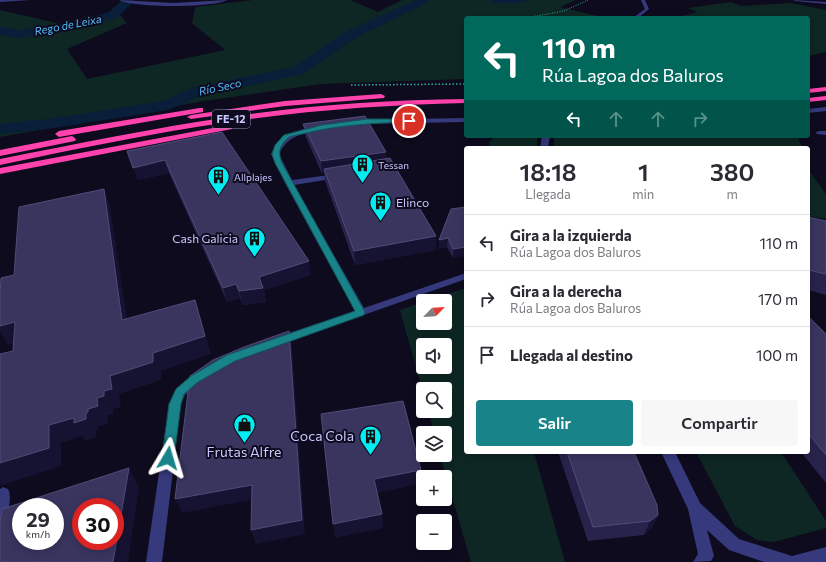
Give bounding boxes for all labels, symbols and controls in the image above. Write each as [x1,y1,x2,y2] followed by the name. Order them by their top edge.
[33,12,103,37] water label: Rego de Leixa
[542,30,616,64] text: 110 m
[476,32,528,84] icon: left
[542,64,724,86] text: Rúa Lagoa dos Baluros
[197,76,243,97] water label: Río Seco
[392,104,426,138] pin
[563,108,585,130] icon: left
[605,108,627,130] icon: ahead
[647,108,669,130] icon: ahead
[689,108,711,130] icon: right
[212,110,250,128] road number: FE-12
[398,110,420,132] icon: arrive
[350,152,376,185] building icon: Tessan
[520,157,577,186] text: 18:18
[638,157,649,186] text: 1
[710,157,754,186] text: 380
[378,159,409,171] place label: Tessan
[206,164,232,197] building icon: Allplajes
[234,171,272,183] place label: Allplajes
[525,186,571,202] text: Llegada
[632,186,654,202] text: min
[726,186,738,202] text: m
[367,190,393,223] building icon: Elinco
[396,195,429,209] place label: Elinco
[241,226,267,259] building icon: Cash Galicia
[510,226,632,244] text: Gira a la izquierda
[172,231,238,245] place label: Cash Galicia
[476,232,498,254] icon: left
[759,234,798,252] text: 110 m
[510,244,641,260] text: Rúa Lagoa dos Baluros
[510,282,622,300] text: Gira a la derecha
[476,288,498,310] icon: right
[758,290,798,308] text: 170 m
[416,294,452,330] north arrow
[416,294,452,550] map controls
[510,300,641,316] text: Rúa Lagoa dos Baluros
[416,338,452,374] button: sound
[476,344,498,366] icon: arrive
[510,346,633,364] text: Llegada al destino
[756,346,798,364] text: 100 m
[416,382,452,418] button: search
[476,400,633,446] button: Salir
[641,400,798,446] button: Compartir
[231,411,257,444] shop icon: Frutas Alfre
[357,423,383,456] building icon: Coca Cola
[416,426,452,462] button: layers
[290,427,354,444] place label: Coca Cola
[147,437,189,479] position arrow
[207,443,281,460] place label: Frutas Alfre
[416,470,452,506] button: +
[72,498,124,550] speed limit sign: 30
[26,507,50,531] text: 29
[416,514,452,550] button: −
[26,528,50,540] text: km/h

